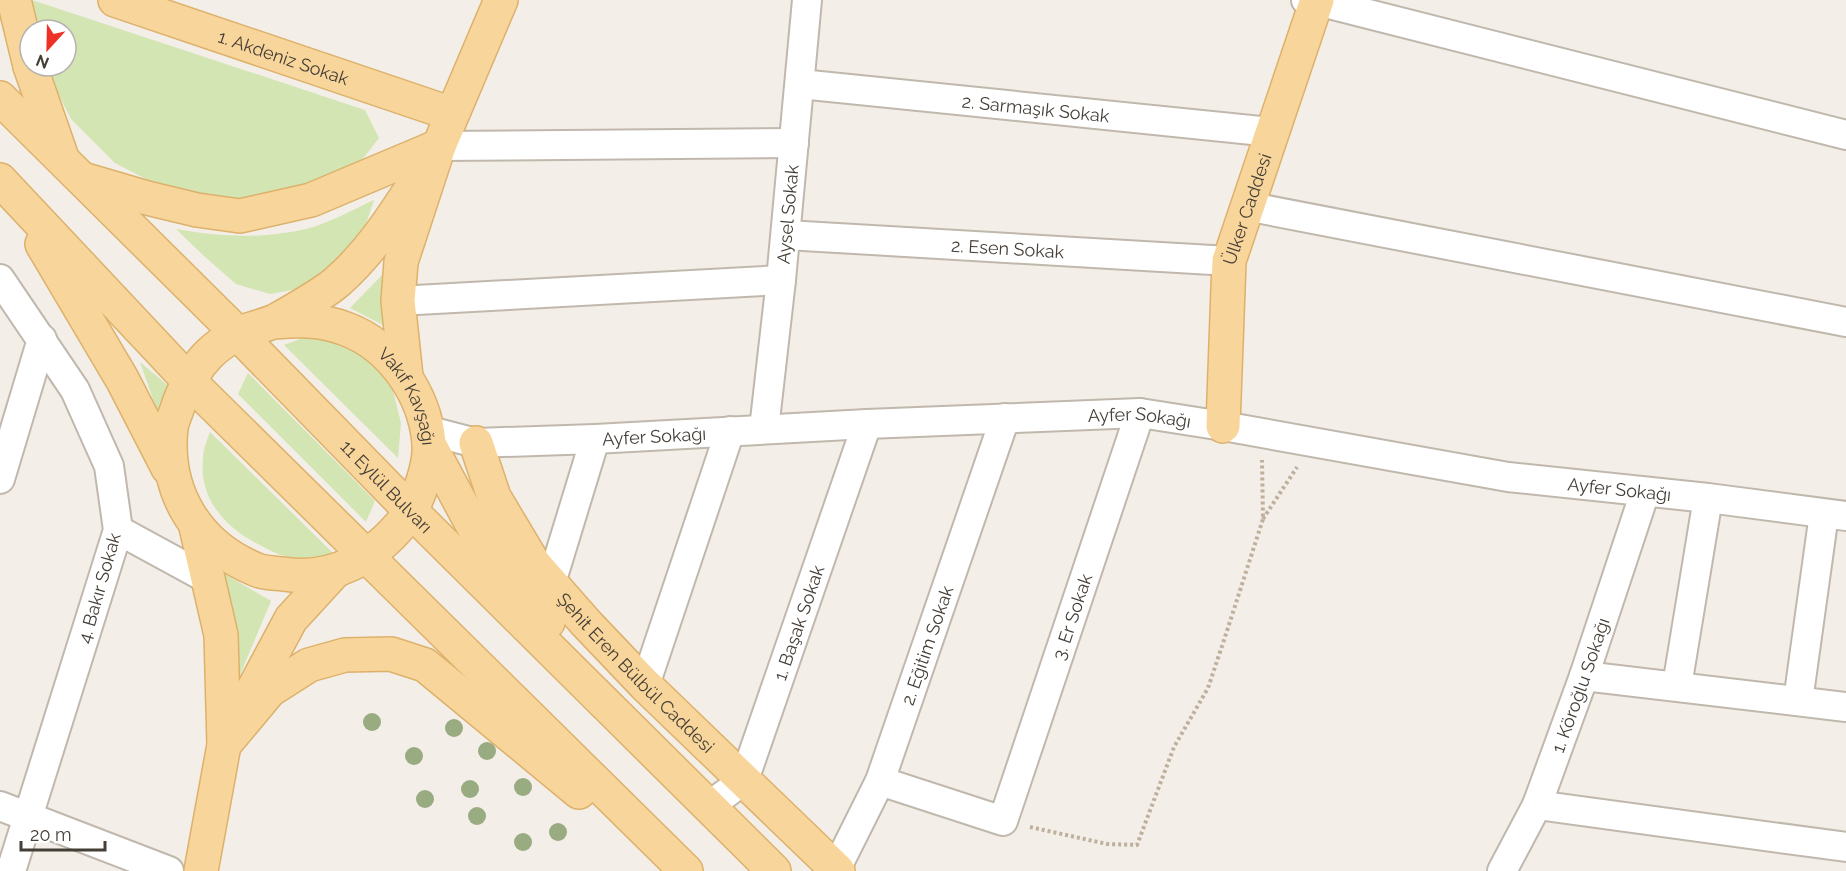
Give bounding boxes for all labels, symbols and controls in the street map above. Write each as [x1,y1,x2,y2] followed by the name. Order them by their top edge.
[18,18,78,78] north arrow
[216,25,352,89] street label: 1. Akdeniz Sokak
[33,50,52,73] text: N
[961,90,1111,126] street label: 2. Sarmaşık Sokak
[1218,151,1275,267] street label: Ülker Caddesi
[772,163,802,265] street label: Aysel Sokak
[950,234,1065,262] street label: 2. Esen Sokak
[374,343,440,446] street label: Vakıf Kavşağı
[1087,402,1193,431] street label: Ayfer Sokağı
[602,422,707,449] street label: Ayfer Sokağı
[337,435,437,537] street label: 11 Eylül Bulvarı
[1567,473,1672,505] street label: Ayfer Sokağı
[73,530,125,646] street label: 4. Bakır Sokak
[769,562,828,683] street label: 1. Başak Sokak
[1047,570,1096,662] street label: 3. Er Sokak
[897,582,957,708] street label: 2. Eğitim Sokak
[553,588,719,757] street label: Şehit Eren Bülbül Caddesi
[1546,615,1613,756] street label: 1. Köroğlu Sokağı
[21,814,105,852] scale bar
[30,824,72,845] text: 20 m

